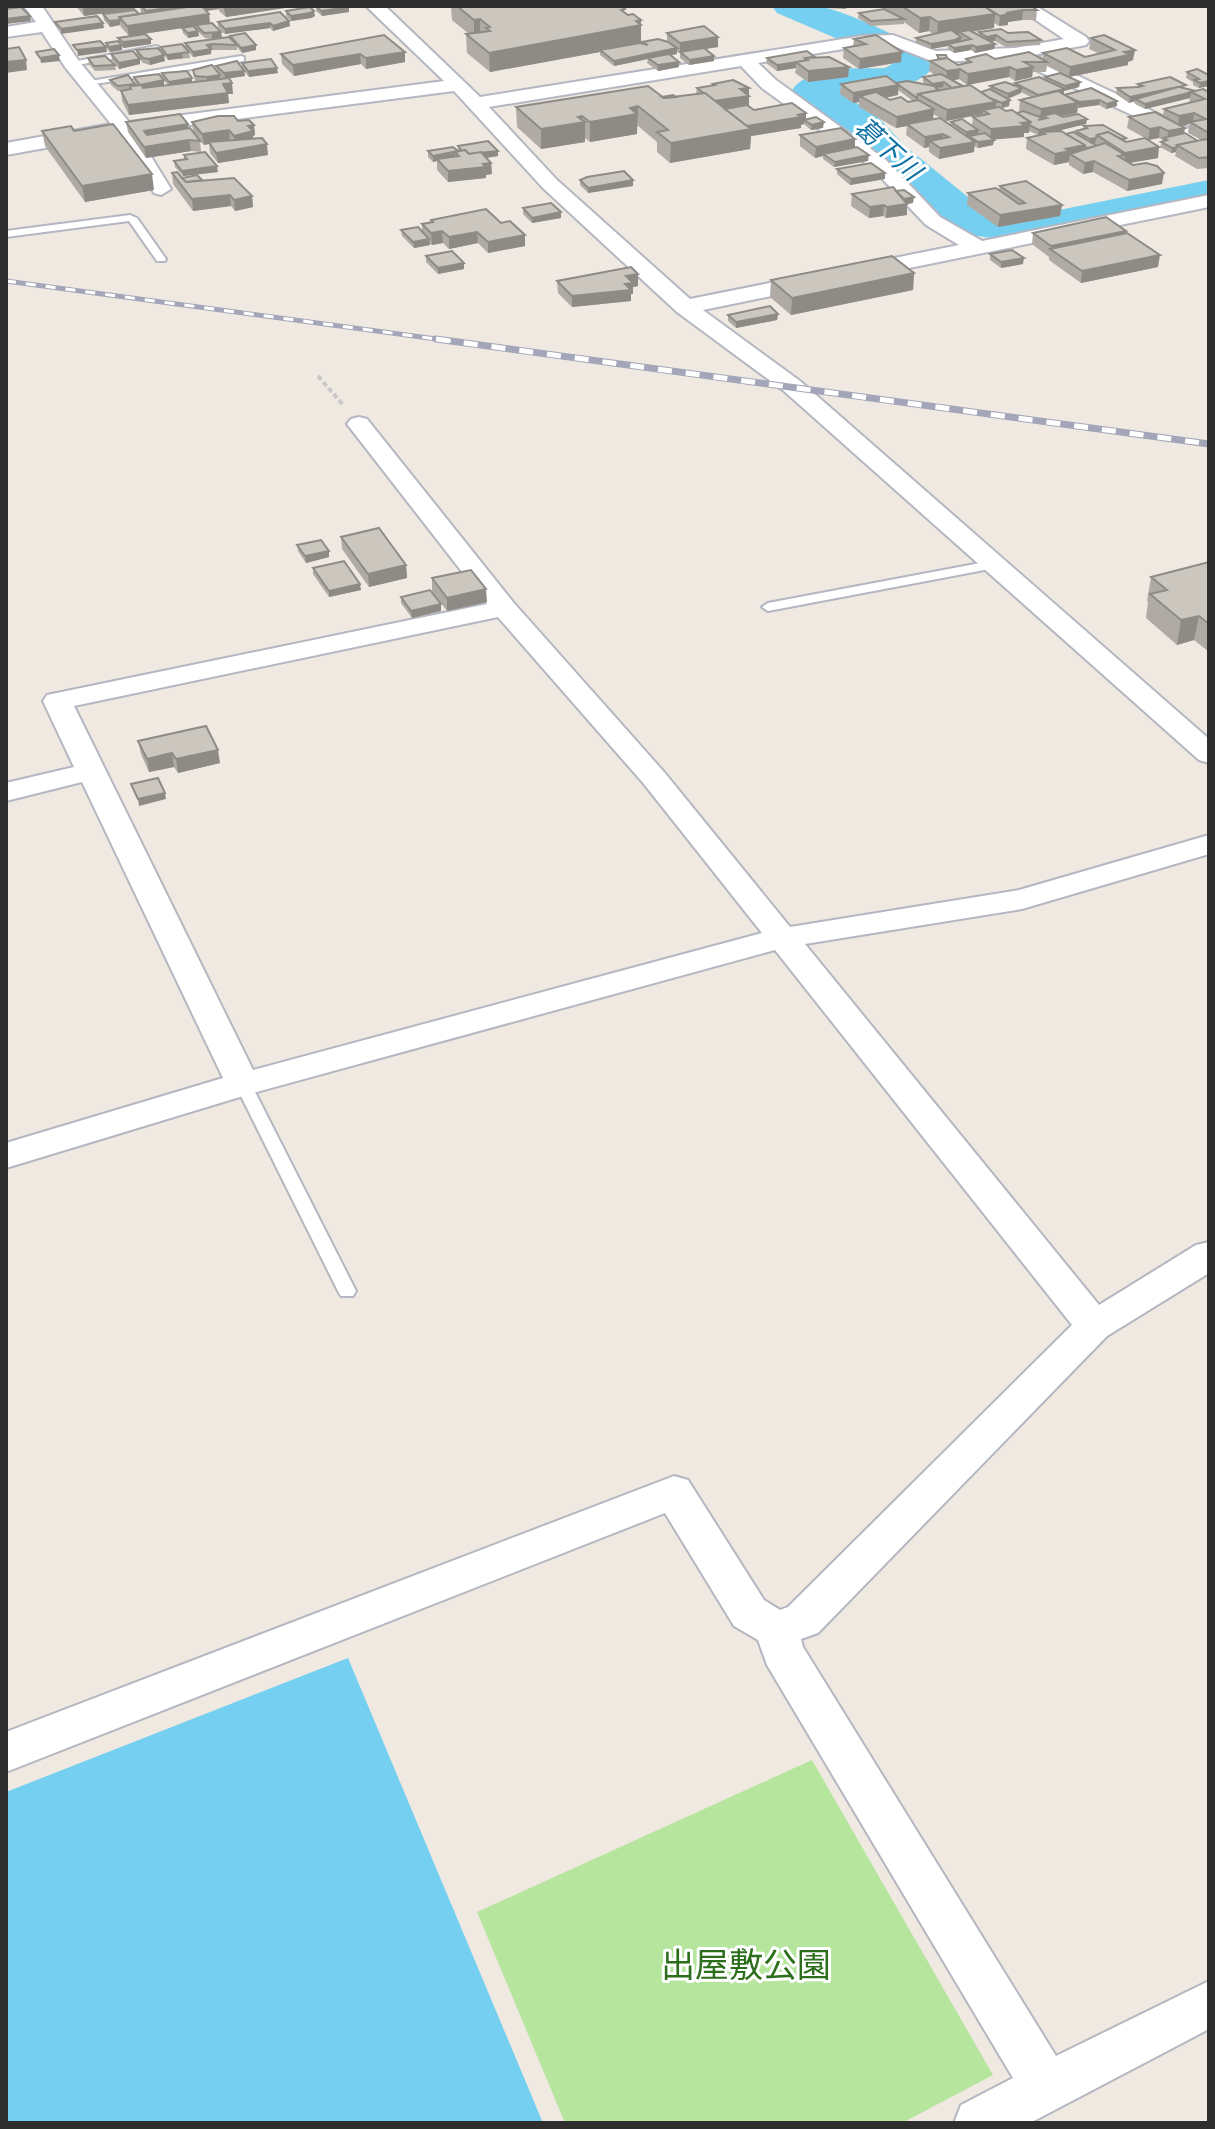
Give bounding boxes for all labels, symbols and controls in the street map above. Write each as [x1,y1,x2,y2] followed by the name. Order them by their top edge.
[848,109,932,190] water label: 葛下川
[661,1941,831,1987] park label: 出屋敷公園

